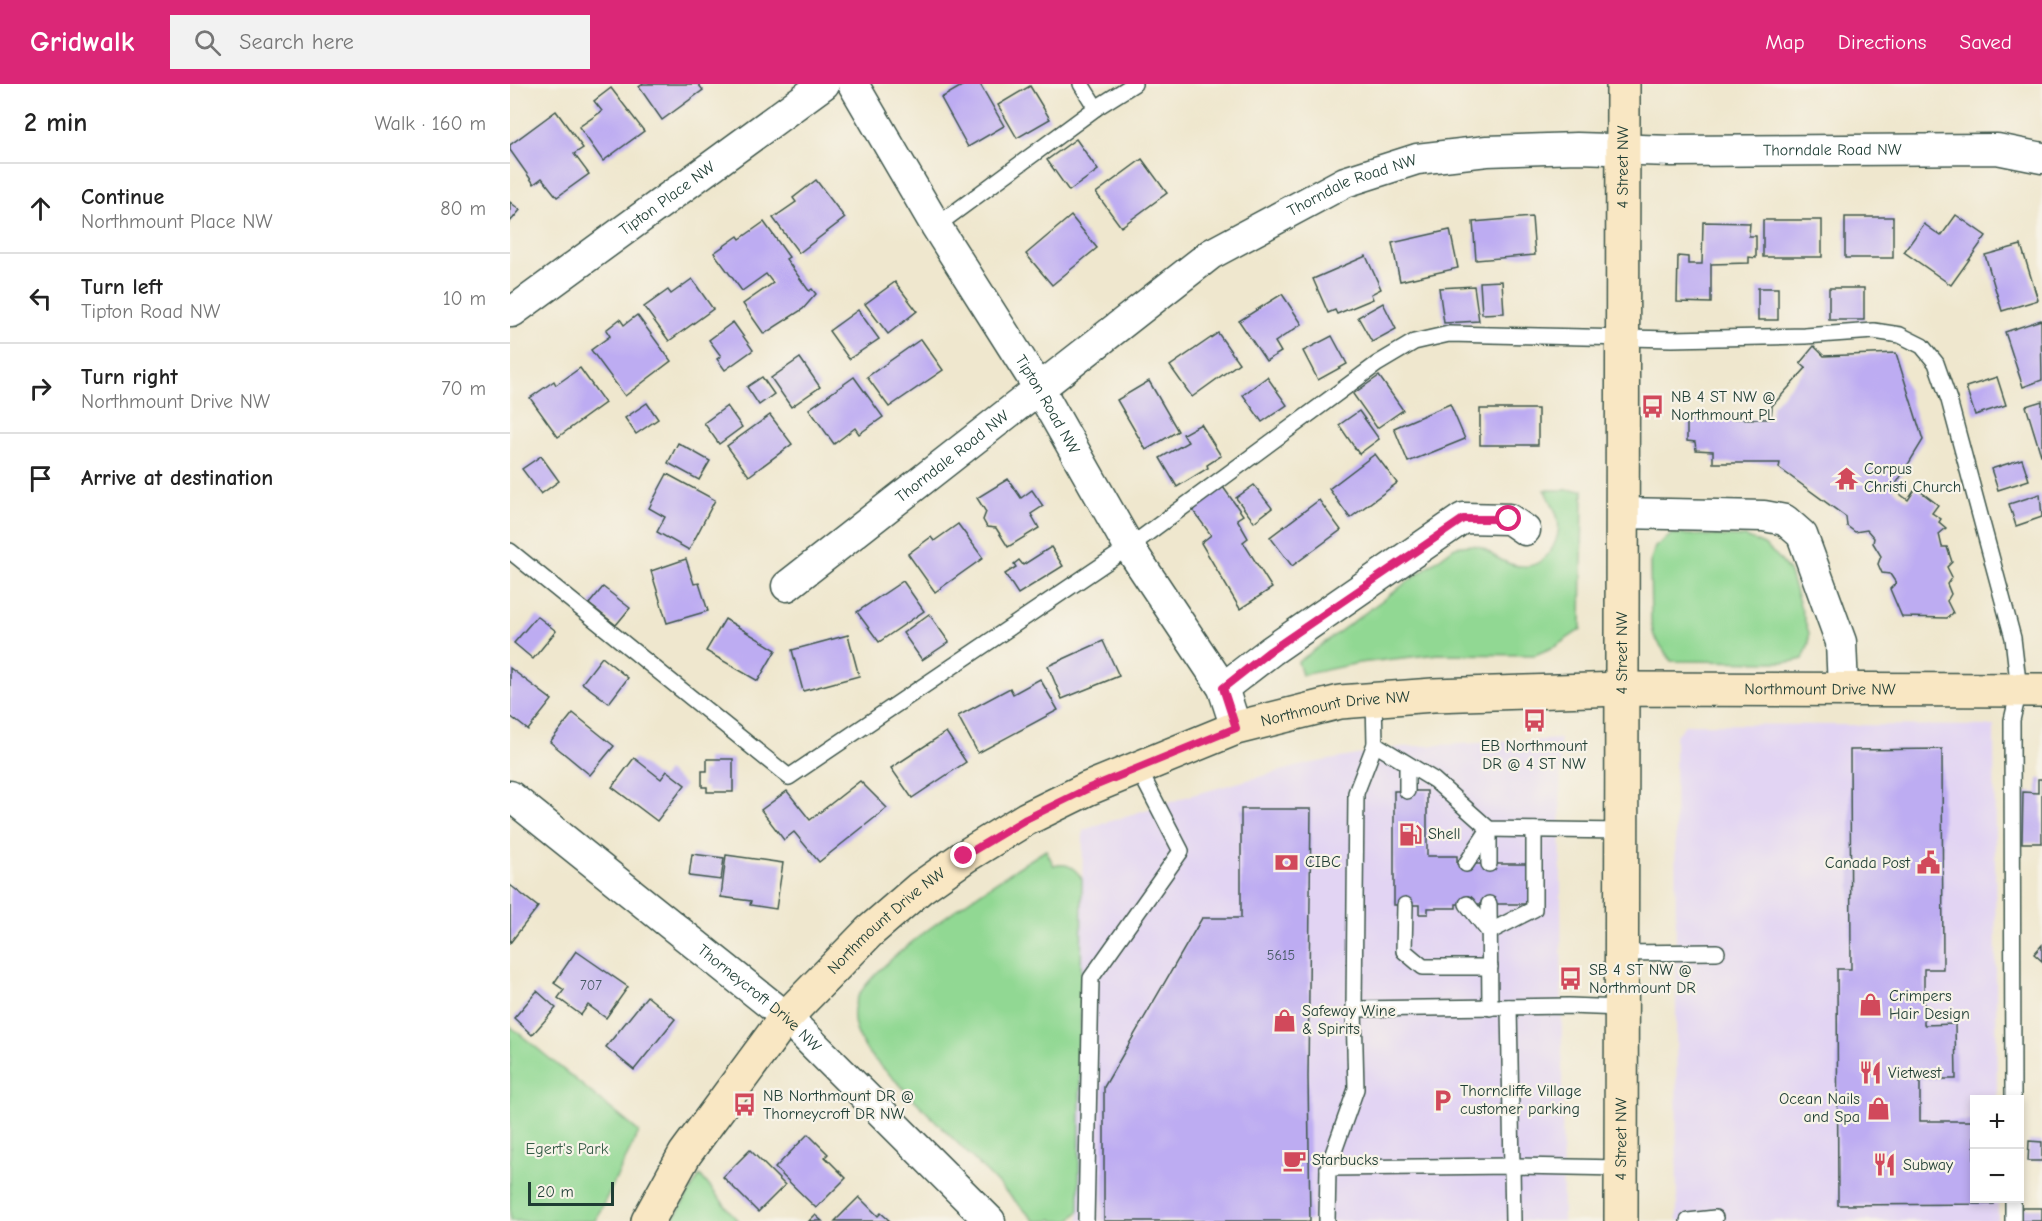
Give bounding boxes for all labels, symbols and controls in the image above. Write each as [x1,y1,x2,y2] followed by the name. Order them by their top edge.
[170,15,590,69] search box
[30,26,134,58] text: Gridwalk
[191,26,224,59] icon: search
[239,29,354,55] text: Search here
[1765,30,1805,54] text: Map
[1838,30,1927,54] text: Directions
[1960,30,2012,54] text: Saved
[24,108,87,138] text: 2 min
[375,112,486,135] text: Walk · 160 m
[1614,125,1632,209] street label: 4 Street NW
[1763,141,1902,159] street label: Thorndale Road NW
[1284,151,1419,220] street label: Thorndale Road NW
[616,158,718,239] street label: Tipton Place NW
[81,184,164,210] text: Continue
[24,192,57,225] icon: ahead
[440,197,486,220] text: 80 m
[81,210,273,233] text: Northmount Place NW
[81,274,163,300] text: Turn left
[24,282,57,315] icon: left
[443,287,486,310] text: 10 m
[81,300,220,323] text: Tipton Road NW
[1011,352,1083,457] street label: Tipton Road NW
[81,364,178,390] text: Turn right
[24,372,57,405] icon: right
[441,377,486,400] text: 70 m
[1671,388,1775,424] place label: NB 4 ST NW @ Northmount PL
[81,390,270,413] text: Northmount Drive NW
[1640,393,1666,419] bus stop icon: NB 4 ST NW @ Northmount PL
[892,407,1013,506] street label: Thorndale Road NW
[1864,460,1961,496] place label: Corpus Christi Church
[24,462,57,495] icon: arrive
[81,465,273,491] text: Arrive at destination
[1833,465,1859,491] temple icon: Corpus Christi Church
[1495,505,1521,531] route start
[1613,611,1631,695] street label: 4 Street NW
[1744,680,1896,699] street label: Northmount Drive NW
[1259,688,1411,730] street label: Northmount Drive NW
[1521,708,1547,734] bus stop icon: EB Northmount DR @ 4 ST NW
[1481,737,1588,773] place label: EB Northmount DR @ 4 ST NW
[1397,821,1423,847] fuel station icon: Shell
[1428,825,1460,843] place label: Shell
[950,842,976,868] route end
[1274,849,1300,875] bank icon: CIBC
[1915,850,1941,876] public building icon: Canada Post
[1305,853,1341,871] place label: CIBC
[1825,854,1910,872] place label: Canada Post
[824,864,949,978] street label: Northmount Drive NW
[694,941,825,1056] street label: Thorneycroft Drive NW
[1267,947,1295,964] house number: 5615
[1589,961,1696,997] place label: SB 4 ST NW @ Northmount DR
[1558,966,1584,992] bus stop icon: SB 4 ST NW @ Northmount DR
[580,977,602,994] house number: 707
[1889,987,1970,1023] place label: Crimpers Hair Design
[1858,992,1884,1018] shop icon: Crimpers Hair Design
[1302,1002,1396,1038] place label: Safeway Wine & Spirits
[1271,1007,1297,1033] shop icon: Safeway Wine & Spirits
[1857,1060,1883,1086] restaurant icon: Vietwest
[1888,1064,1942,1082] place label: Vietwest
[1460,1082,1581,1118] place label: Thorncliffe Village customer parking
[763,1087,914,1123] place label: NB Northmount DR @ Thorneycroft DR NW
[1429,1087,1455,1113] parking icon: Thorncliffe Village customer parking
[1779,1090,1860,1126] place label: Ocean Nails and Spa
[732,1092,758,1118] bus stop icon: NB Northmount DR @ Thorneycroft DR NW
[1865,1095,1891,1121] shop icon: Ocean Nails and Spa
[1970,1095,2024,1203] map controls
[1970,1095,2024,1149] button: +
[1612,1097,1630,1181] street label: 4 Street NW
[526,1140,609,1158] park label: Egert's Park
[1281,1147,1307,1173] cafe icon: Starbucks
[1970,1149,2024,1203] button: −
[1312,1151,1379,1169] place label: Starbucks
[1872,1152,1898,1178] restaurant icon: Subway
[1903,1156,1954,1174] place label: Subway
[528,1179,614,1206] scale bar
[537,1183,574,1201] text: 20 m

